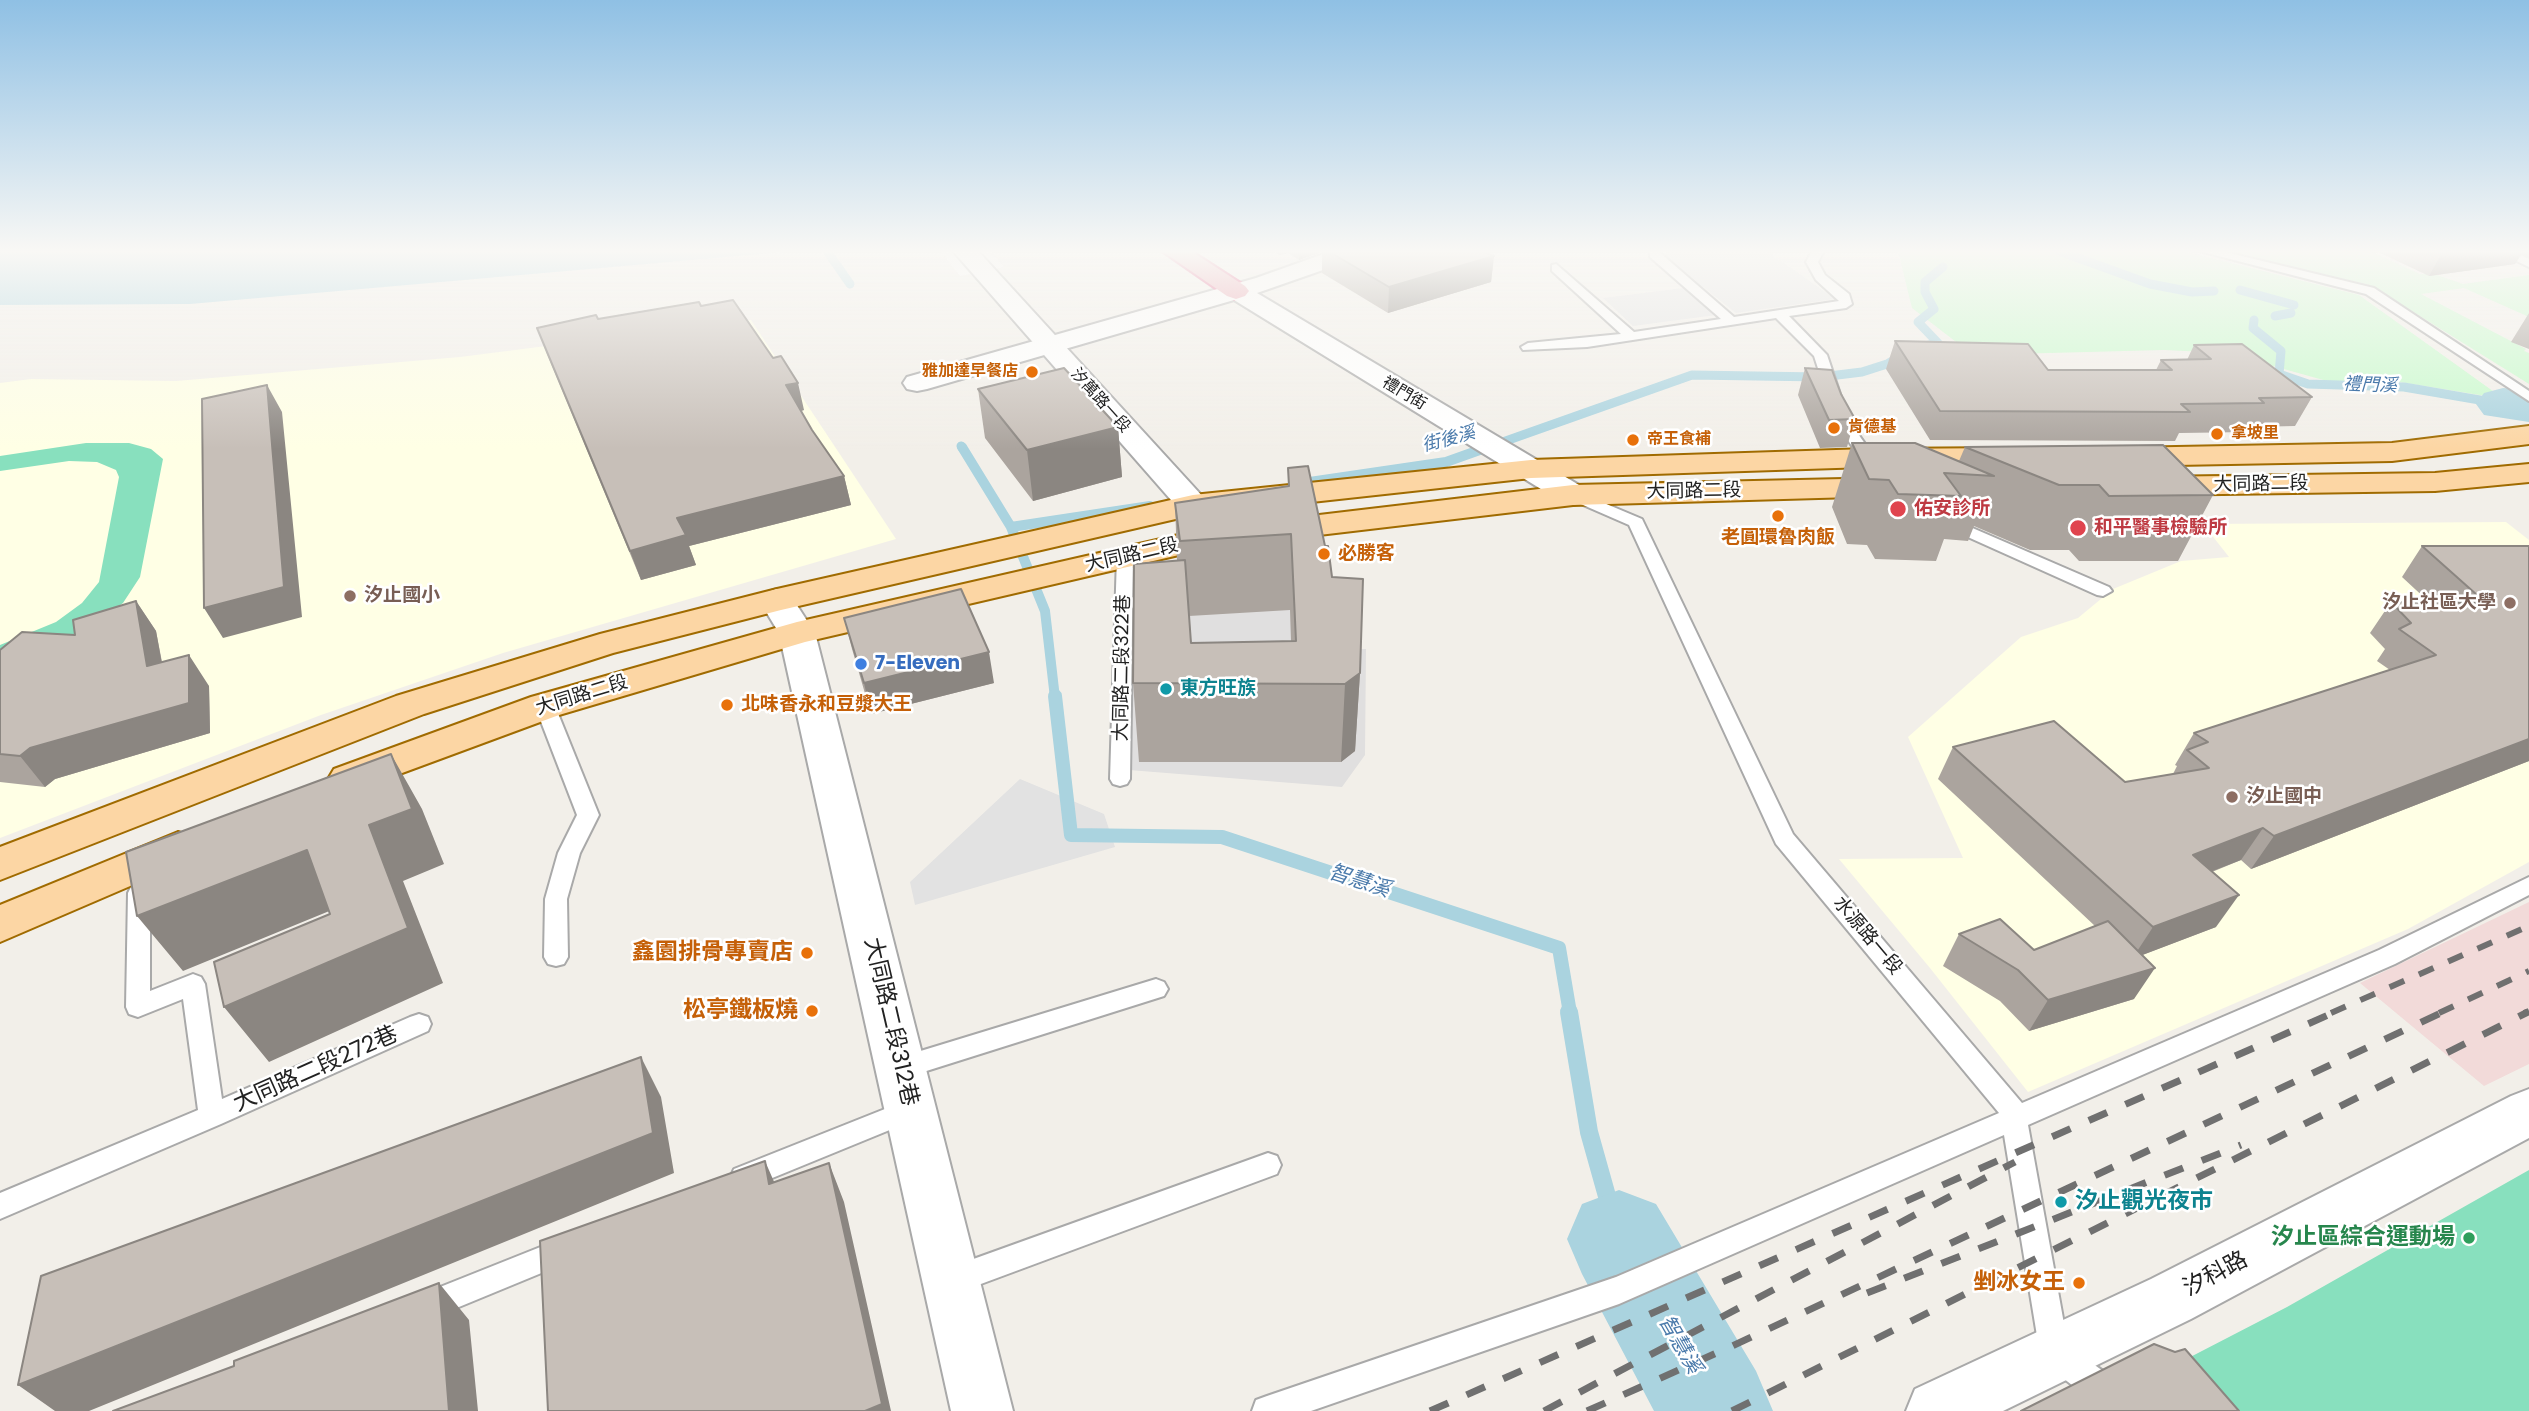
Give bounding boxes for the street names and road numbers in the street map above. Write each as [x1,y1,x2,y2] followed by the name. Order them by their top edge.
[1066,365,1134,437] street label: 汐萬路一段
[1378,373,1430,415] street label: 禮門街
[2213,473,2309,497] street label: 大同路二段
[1646,480,1742,504] street label: 大同路二段
[1083,534,1181,578] street label: 大同路二段
[1110,594,1136,742] street label: 大同路二段322巷
[533,671,631,721] street label: 大同路二段
[1828,892,1906,980] street label: 水源路一段
[857,935,923,1109] street label: 大同路二段312巷
[230,1021,402,1119] street label: 大同路二段272巷
[2179,1247,2253,1303] street label: 汐科路

